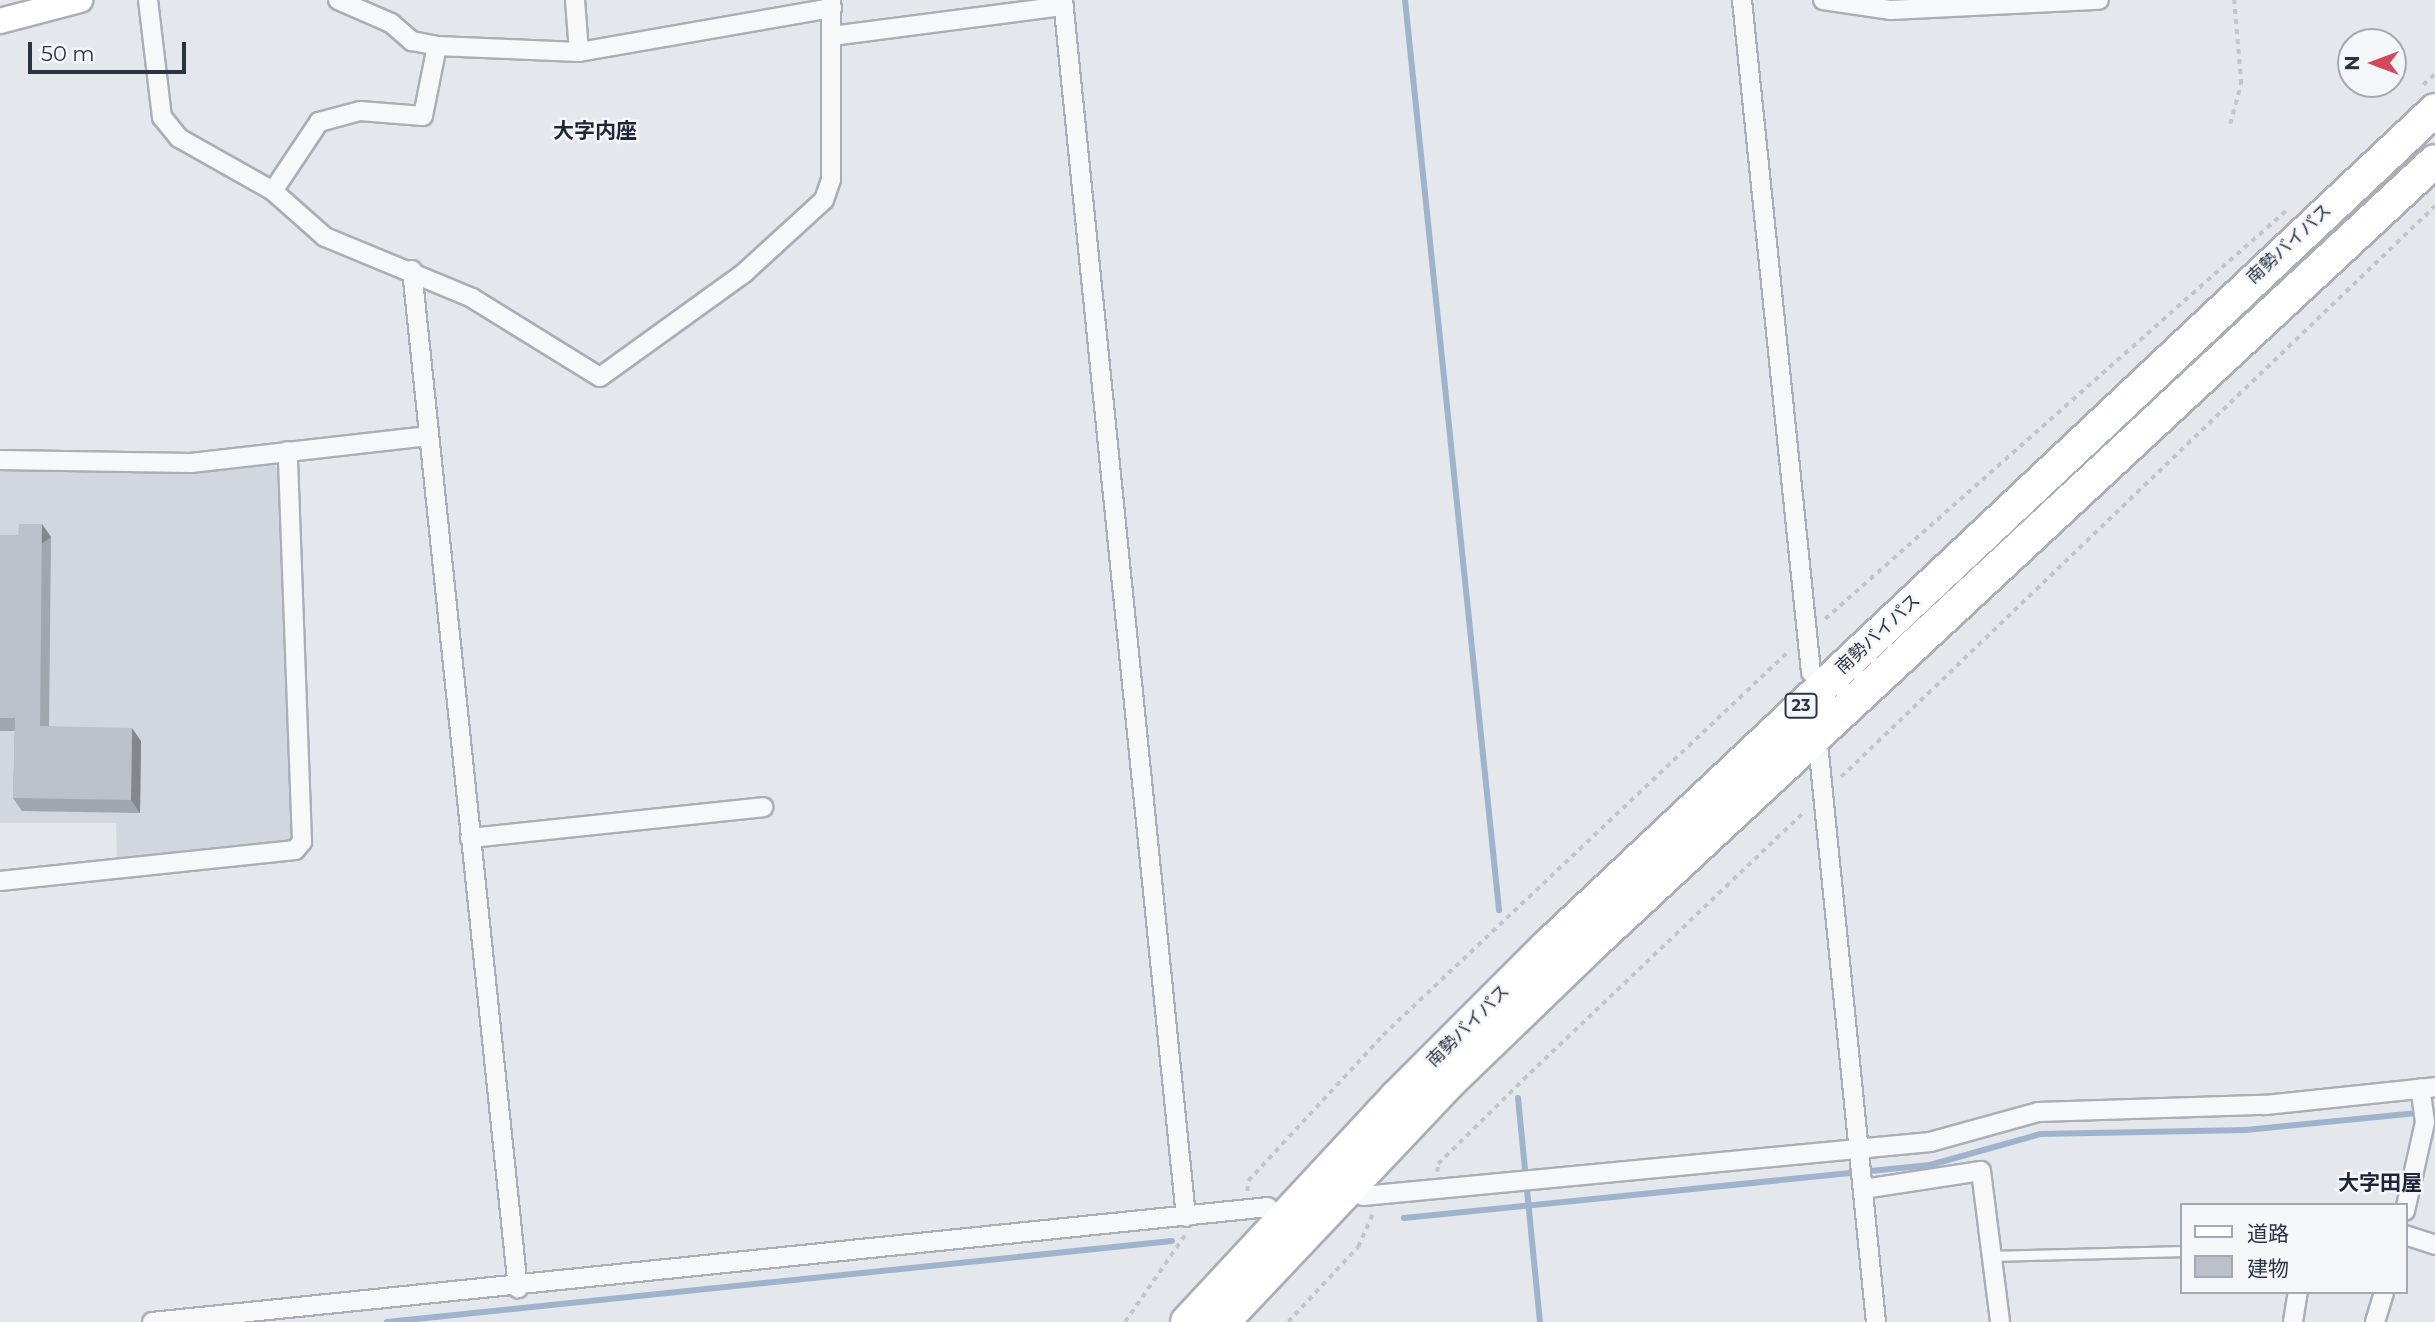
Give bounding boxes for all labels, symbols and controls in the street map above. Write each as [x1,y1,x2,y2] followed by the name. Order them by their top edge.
[32,28,189,72] scale bar
[2337,28,2407,98] north arrow
[41,41,95,66] text: 50 m
[2341,55,2364,71] text: N
[553,118,637,144] district label: 大字内座
[2242,199,2336,289] street label: 南勢バイパス
[1831,589,1925,679] street label: 南勢バイパス
[1784,694,1818,719] road number: 23
[1422,980,1514,1072] street label: 南勢バイパス
[2338,1170,2422,1196] district label: 大字田屋
[2180,1203,2407,1294] legend
[2247,1221,2289,1246] text: 道路
[2247,1256,2289,1281] text: 建物

